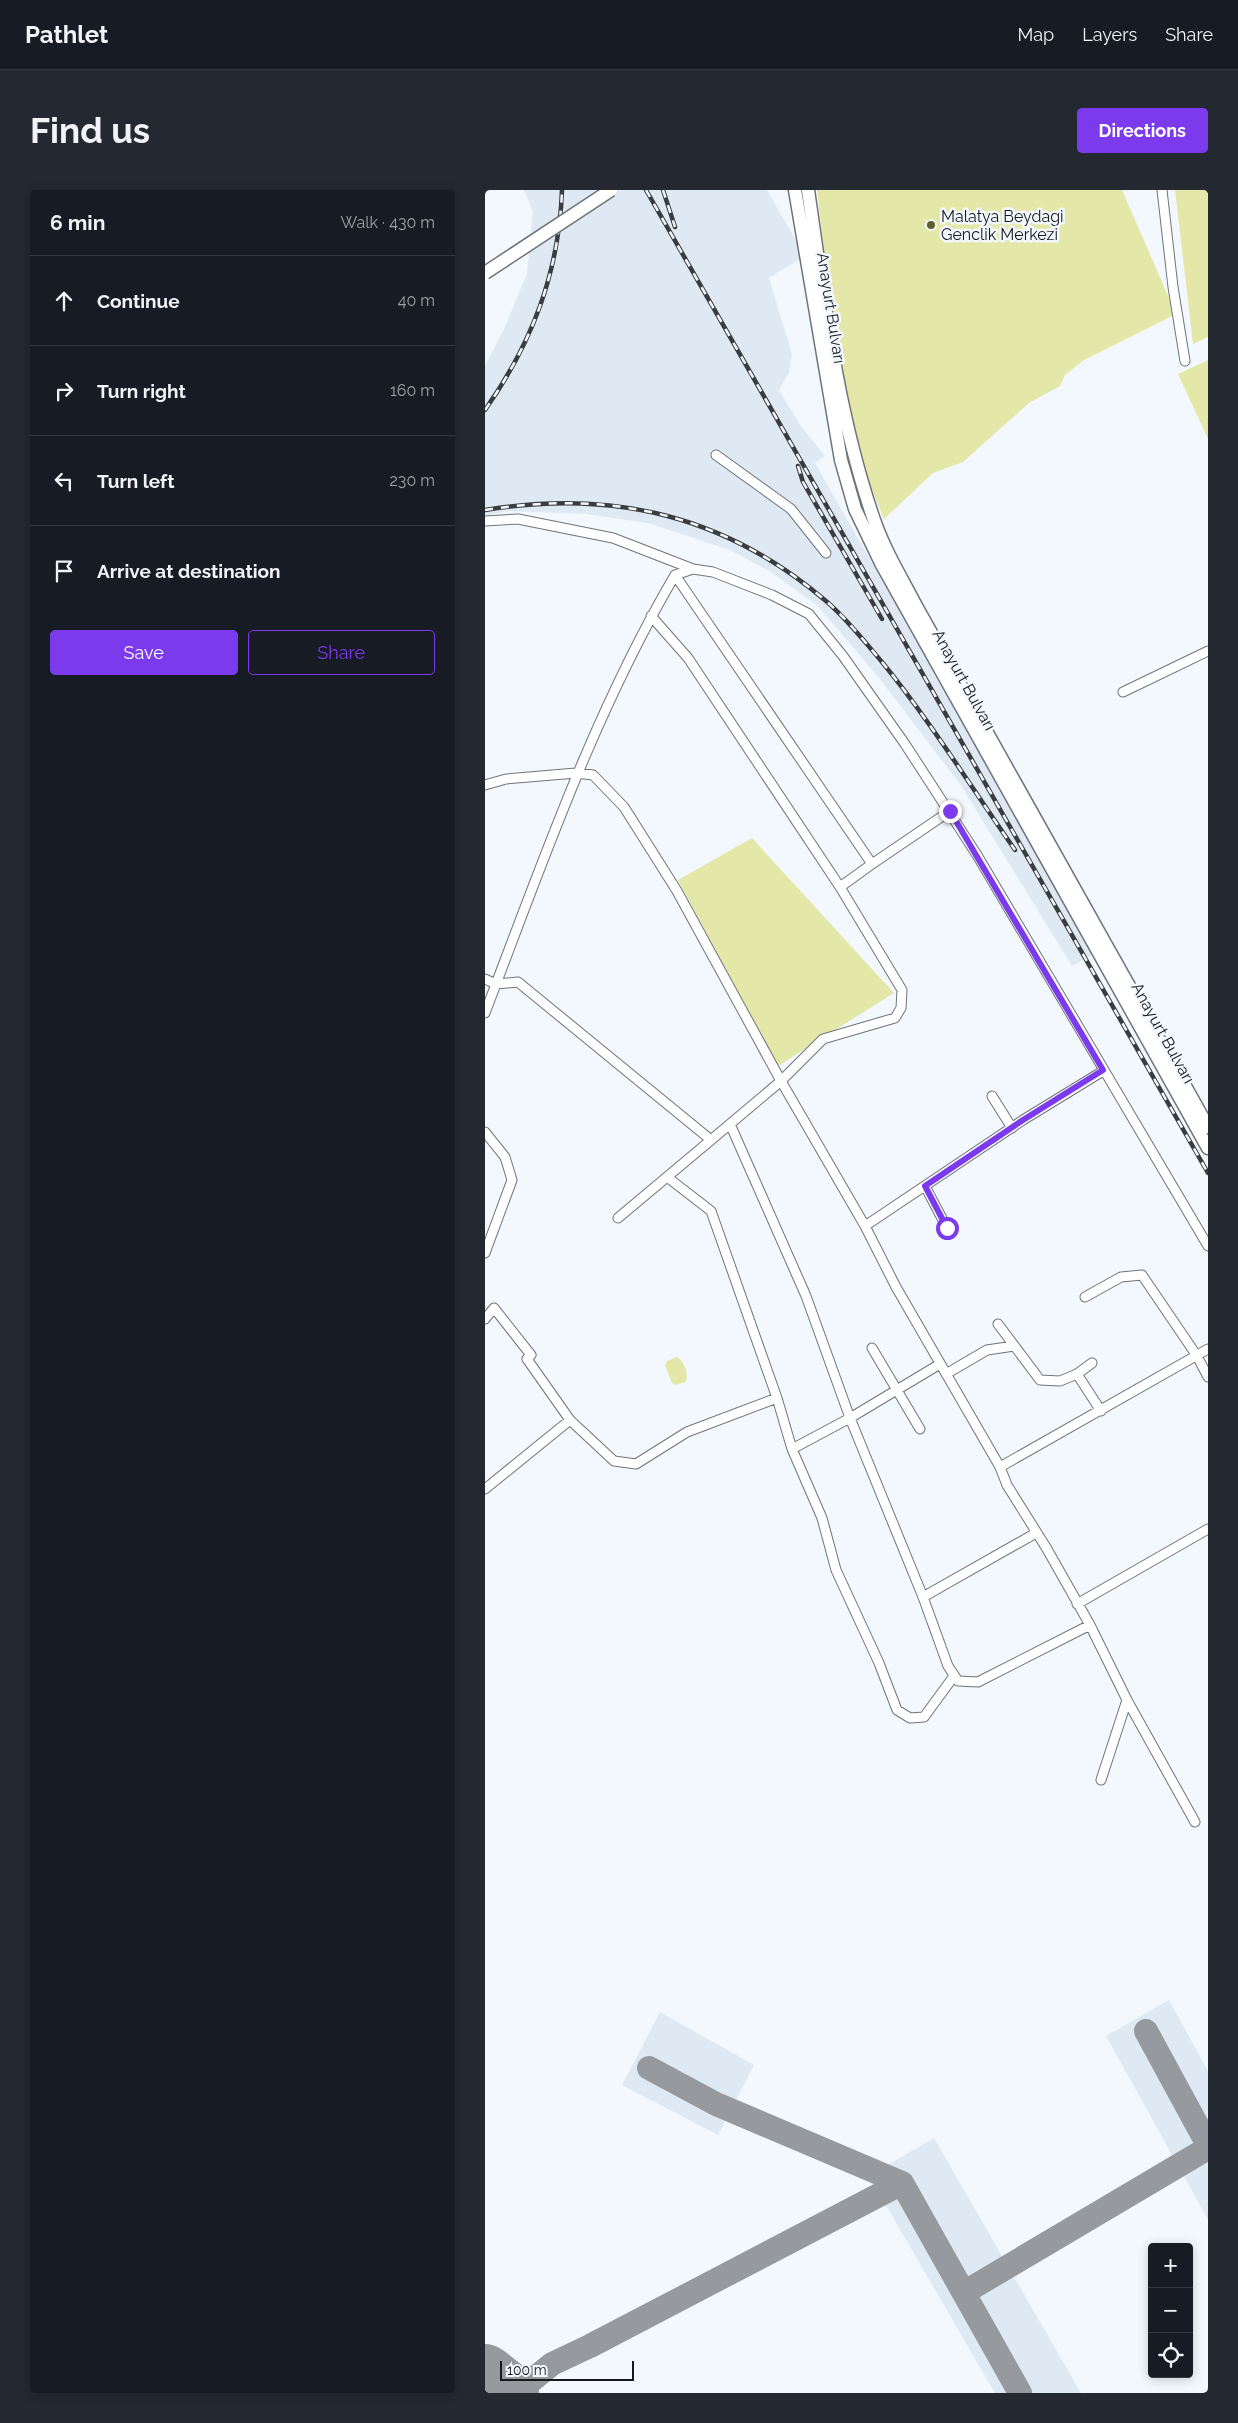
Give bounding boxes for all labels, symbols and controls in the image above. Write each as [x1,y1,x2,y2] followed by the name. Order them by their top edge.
[25,20,108,49] text: Pathlet
[1018,24,1054,45] text: Map
[1082,24,1137,45] text: Layers
[1165,24,1213,45] text: Share
[1077,108,1208,153] button: Directions
[30,110,150,151] text: Find us
[941,207,1064,244] place label: Malatya Beydagi Genclik Merkezi
[50,210,105,235] text: 6 min
[341,213,435,232] text: Walk · 430 m
[925,219,937,231] marker: Malatya Beydagi Genclik Merkezi
[813,251,849,365] street label: Anayurt Bulvarı
[50,287,78,315] icon: ahead
[97,290,180,312] text: Continue
[398,291,435,310] text: 40 m
[50,377,78,405] icon: right
[97,380,186,402] text: Turn right
[390,381,435,400] text: 160 m
[50,467,78,495] icon: left
[97,470,174,492] text: Turn left
[390,471,435,490] text: 230 m
[50,557,78,585] icon: arrive
[97,560,281,582] text: Arrive at destination
[928,626,1000,734] street label: Anayurt Bulvarı
[50,630,238,675] button: Save
[248,630,435,675] button: Share
[939,800,962,823] route end
[1127,979,1199,1087] street label: Anayurt Bulvarı
[936,1217,959,1240] route start
[1148,2243,1193,2378] map controls
[1148,2243,1193,2288] button: +
[1148,2288,1193,2333] button: −
[1148,2333,1193,2378] button: locate
[500,2358,634,2381] scale bar
[507,2362,547,2378] text: 100 m

